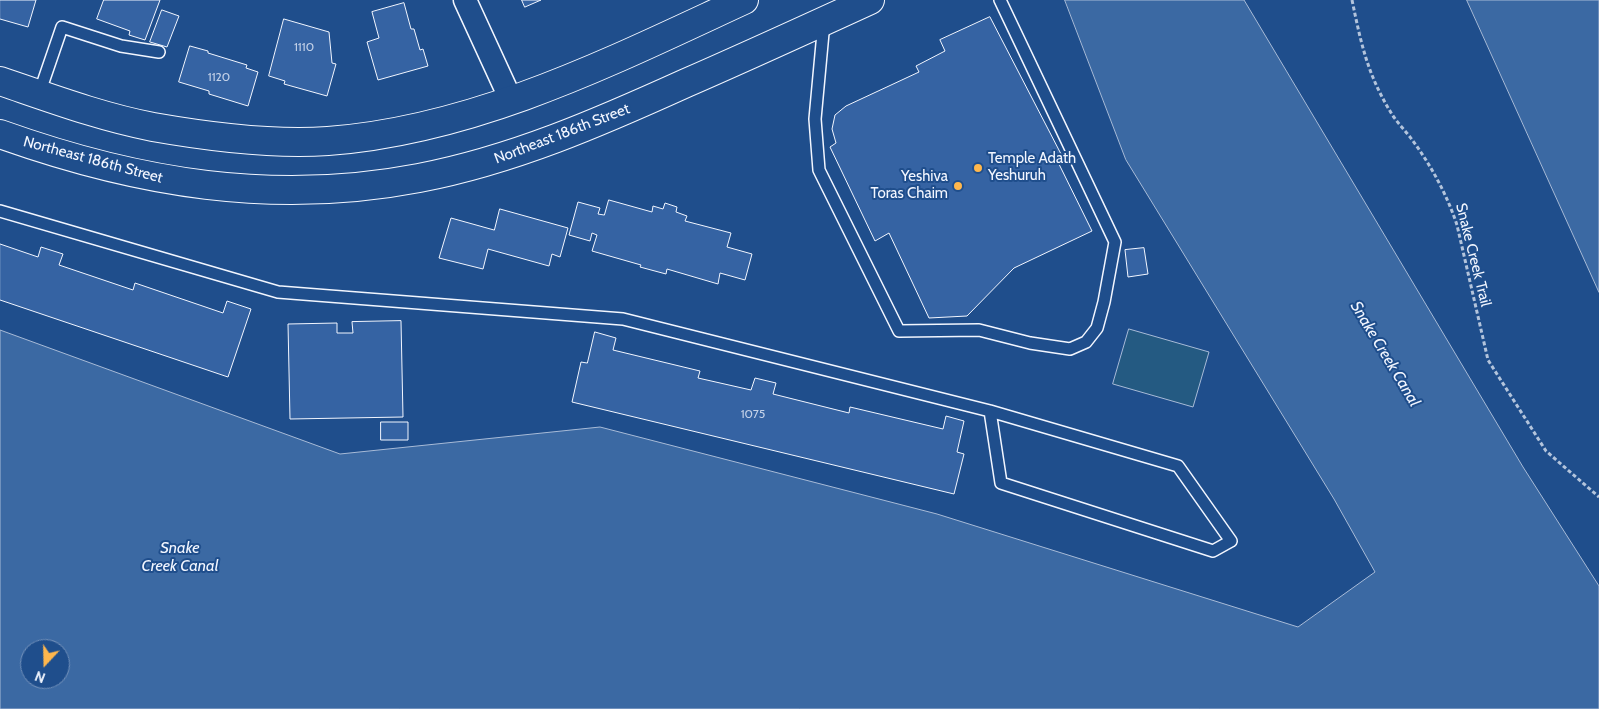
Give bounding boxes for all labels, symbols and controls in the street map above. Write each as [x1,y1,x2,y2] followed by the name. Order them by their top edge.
[294,40,314,54] house number: 1110
[208,70,230,84] house number: 1120
[492,100,632,168] street label: Northeast 186th Street
[21,133,165,187] street label: Northeast 186th Street
[988,150,1076,185] place label: Temple Adath Yeshuruh
[972,162,984,174] marker: Temple Adath Yeshuruh
[871,168,948,203] place label: Yeshiva Toras Chaim
[952,180,964,192] marker: Yeshiva Toras Chaim
[1451,201,1495,309] street label: Snake Creek Trail
[1346,298,1424,410] water label: Snake Creek Canal
[741,407,765,421] house number: 1075
[142,538,218,576] water label: Snake Creek Canal
[20,639,70,689] north arrow
[32,667,48,687] text: N

